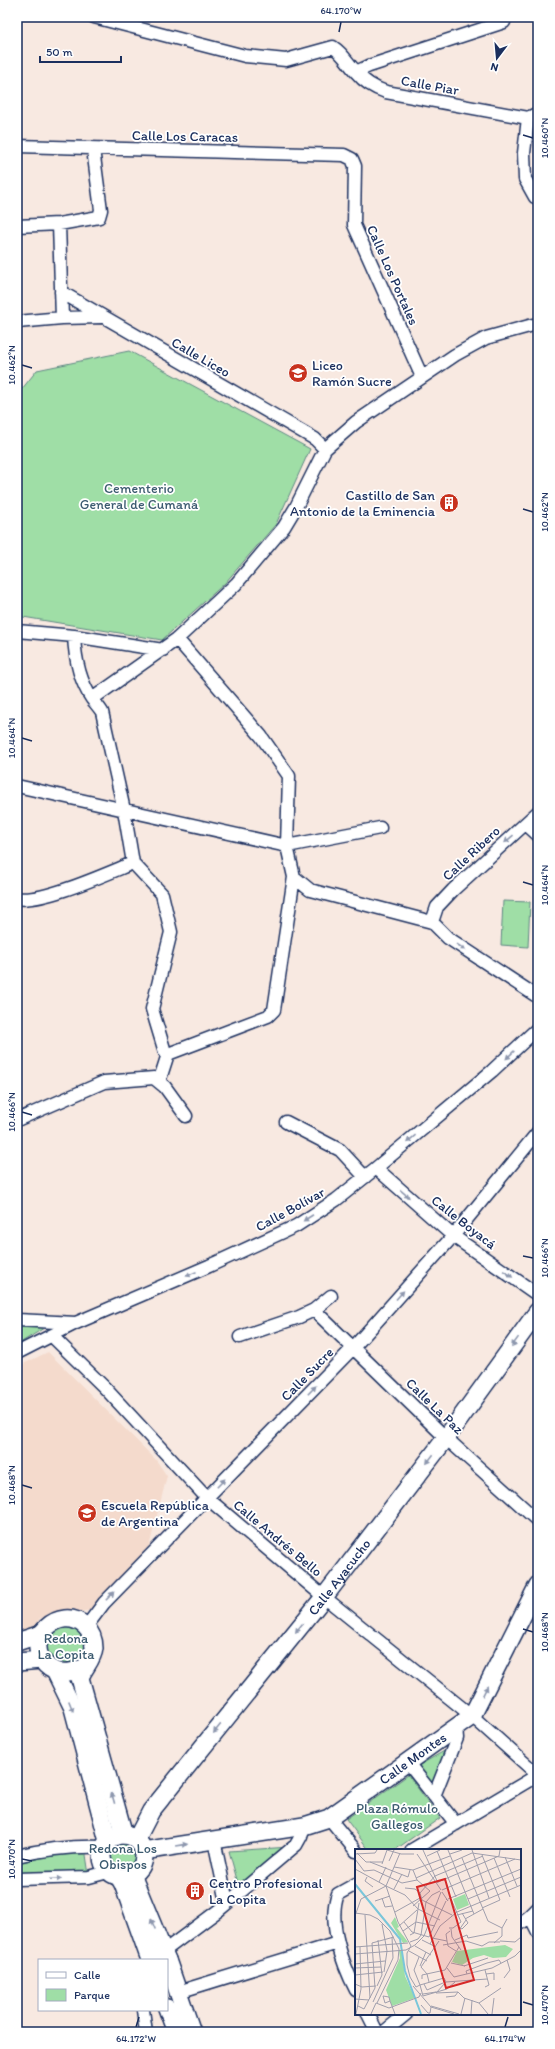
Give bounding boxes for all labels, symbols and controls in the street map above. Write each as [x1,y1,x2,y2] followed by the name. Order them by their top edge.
[320,4,362,17] text: 64.170°W
[40,38,121,64] scale bar
[477,38,517,78] north arrow
[46,45,72,59] text: 50 m
[489,60,500,74] text: N
[400,72,461,99] street label: Calle Piar
[538,118,551,158] text: 10.460°N
[132,127,238,146] street label: Calle Los Caracas
[363,223,422,328] street label: Calle Los Portales
[168,334,233,381] street label: Calle Liceo
[5,345,18,385] text: 10.462°N
[312,357,392,390] place label: Liceo Ramón Sucre
[287,362,309,384] school or university icon: Liceo Ramón Sucre
[80,480,199,513] park label: Cementerio General de Cumaná
[290,487,436,520] place label: Castillo de San Antonio de la Eminencia
[438,492,460,514] building icon: Castillo de San Antonio de la Eminencia
[538,492,551,532] text: 10.462°N
[5,718,18,758] text: 10.464°N
[439,822,504,884] street label: Calle Ribero
[504,834,514,843] one-way arrow
[538,865,551,905] text: 10.464°N
[456,944,467,951] one-way arrow
[505,1050,515,1060] one-way arrow
[5,1092,18,1132] text: 10.466°N
[405,1135,416,1144] one-way arrow
[253,1183,328,1235] street label: Calle Bolívar
[400,1189,411,1198] one-way arrow
[428,1192,500,1253] street label: Calle Boyacá
[303,1214,313,1222] one-way arrow
[538,1238,551,1278] text: 10.466°N
[503,1270,513,1278] one-way arrow
[185,1271,196,1277] one-way arrow
[395,1290,405,1300] one-way arrow
[511,1337,519,1348] one-way arrow
[277,1344,337,1405] street label: Calle Sucre
[402,1375,467,1438] street label: Calle La Paz
[307,1385,316,1395] one-way arrow
[426,1453,434,1464] one-way arrow
[5,1465,18,1505] text: 10.468°N
[216,1478,225,1488] one-way arrow
[230,1496,326,1581] street label: Calle Andrés Bello
[101,1497,210,1530] place label: Escuela República de Argentina
[76,1502,98,1524] school or university icon: Escuela República de Argentina
[305,1536,375,1619] street label: Calle Ayacucho
[105,1591,115,1601] one-way arrow
[538,1612,551,1652] text: 10.468°N
[295,1622,304,1633] one-way arrow
[37,1630,95,1663] park label: Redona La Copita
[482,1685,488,1697] one-way arrow
[69,1701,75,1713] one-way arrow
[213,1723,222,1734] one-way arrow
[376,1729,450,1788] street label: Calle Montes
[110,1791,116,1803] one-way arrow
[356,1800,438,1833] park label: Plaza Rómulo Gallegos
[5,1839,18,1879] text: 10.470°N
[89,1840,157,1873] park label: Redona Los Obispos
[176,1842,188,1848] one-way arrow
[355,1849,521,2015] inset map
[50,1875,62,1882] one-way arrow
[209,1875,322,1908] place label: Centro Profesional La Copita
[184,1880,206,1902] building icon: Centro Profesional La Copita
[149,1917,155,1929] one-way arrow
[38,1959,168,2011] legend
[74,1968,101,1982] text: Calle
[538,1985,551,2025] text: 10.470°N
[74,1988,110,2002] text: Parque
[116,2032,157,2045] text: 64.172°W
[485,2032,526,2045] text: 64.174°W

